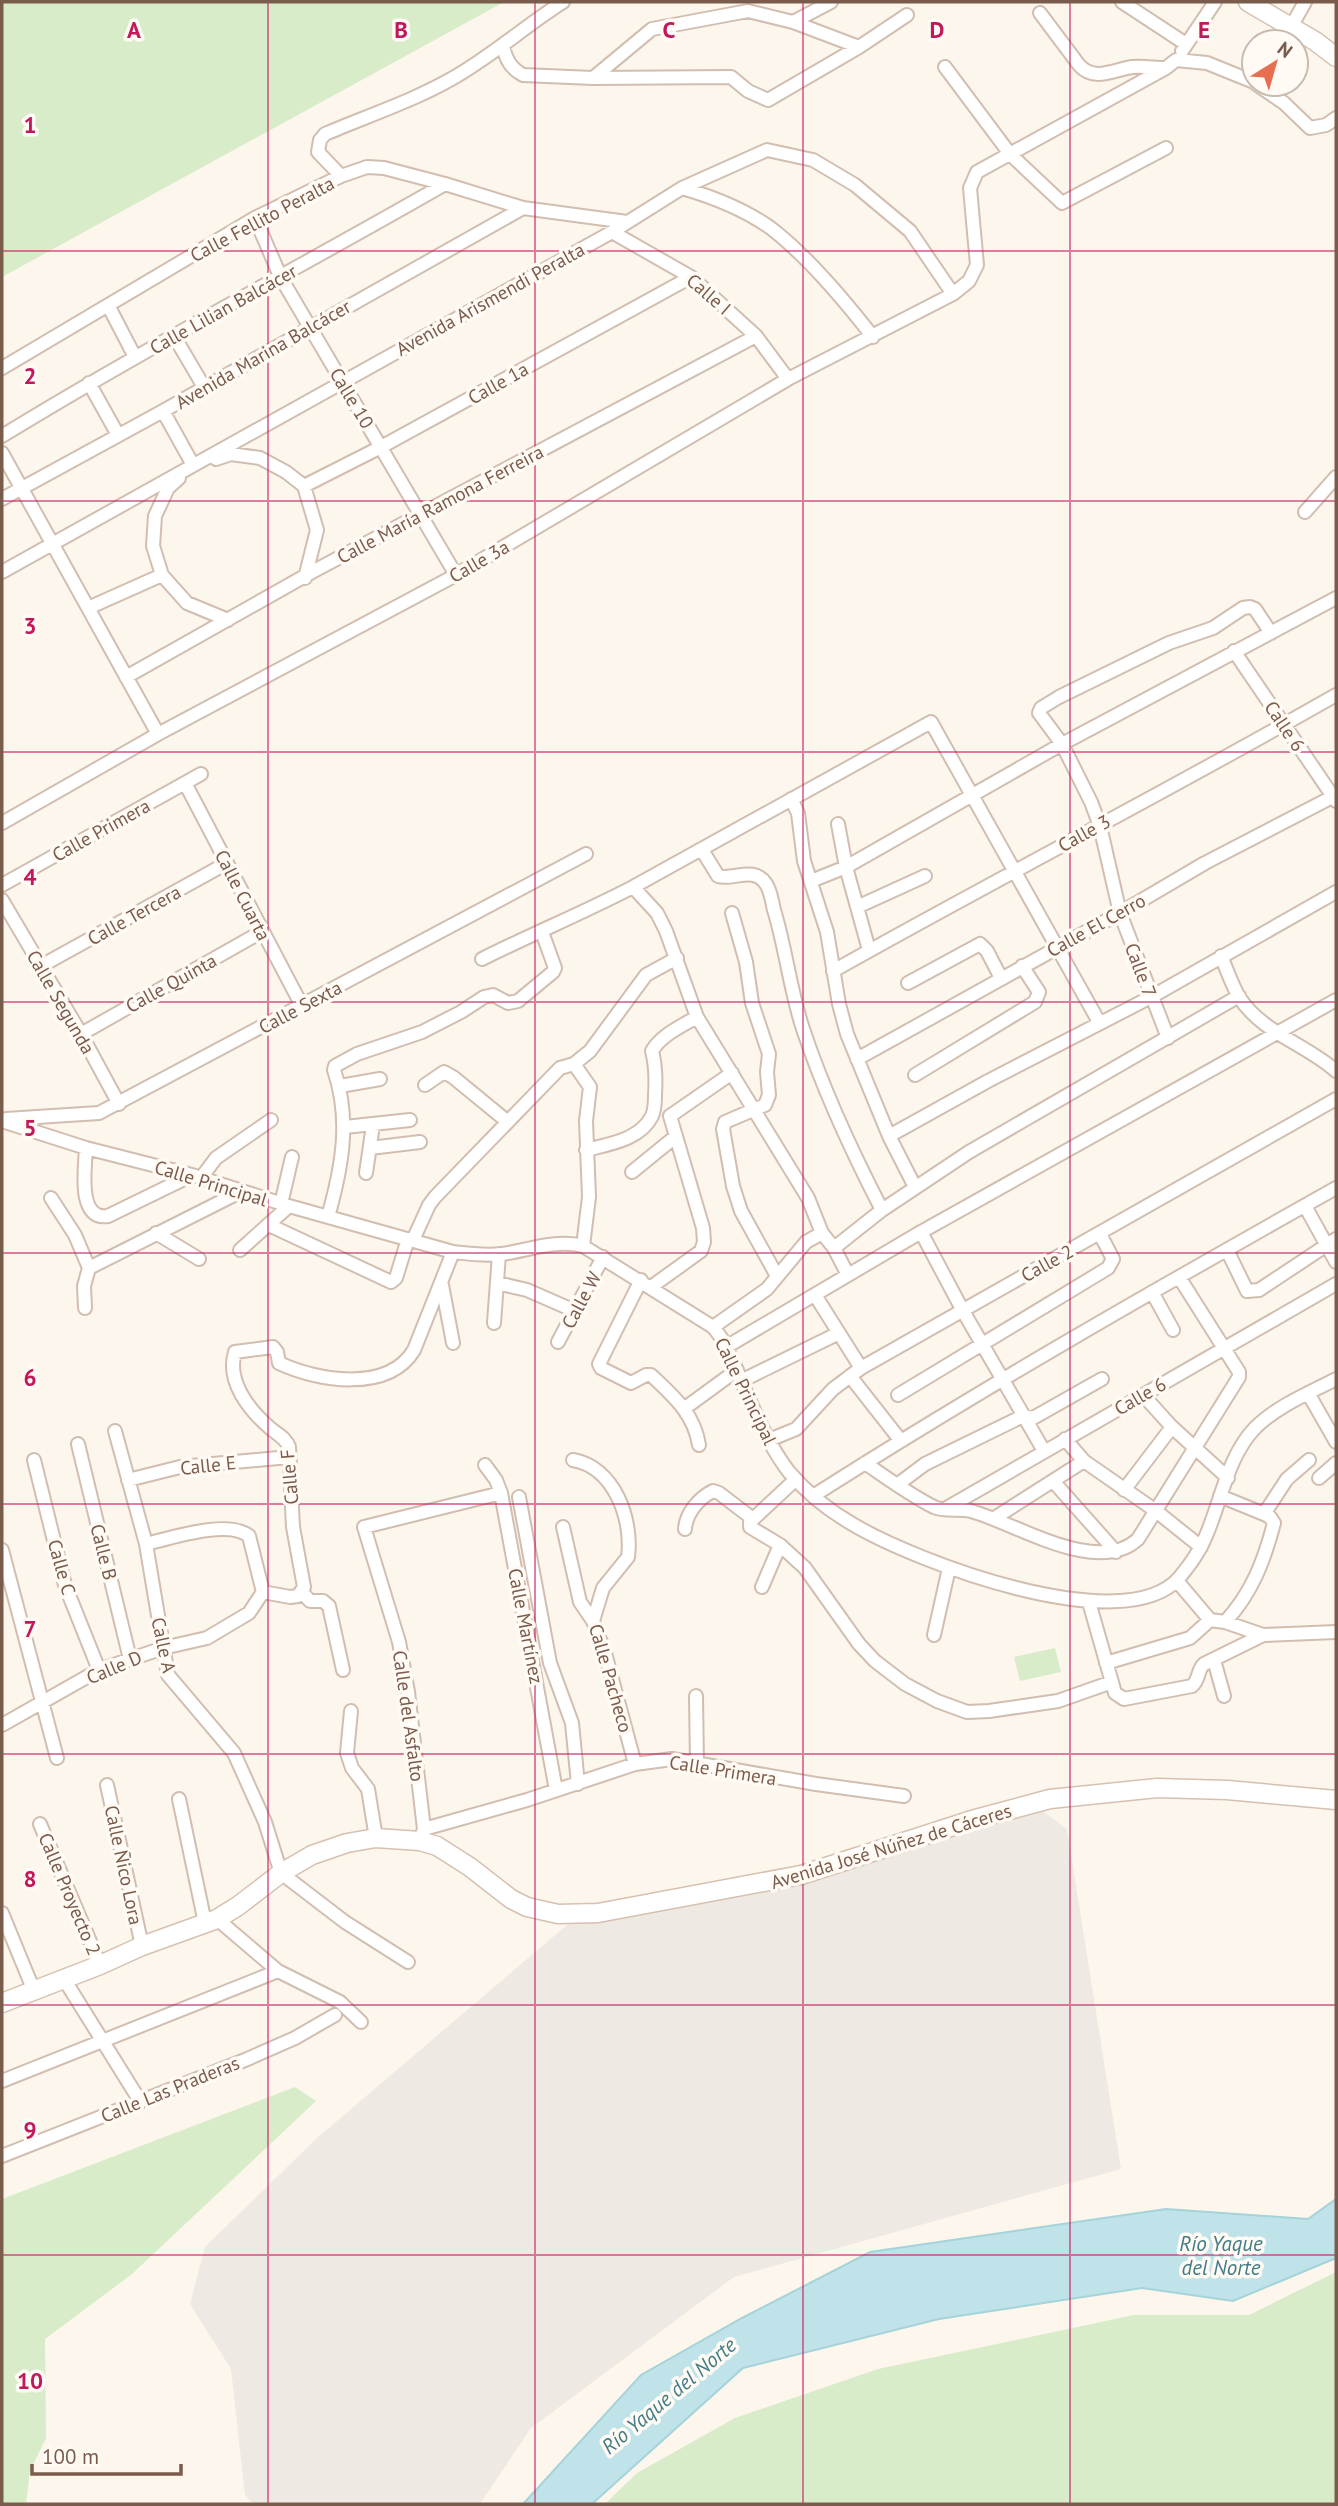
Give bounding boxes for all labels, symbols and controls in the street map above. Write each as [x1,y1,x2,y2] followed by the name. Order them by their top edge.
[127,15,141,44] text: A
[394,15,408,44] text: B
[663,15,676,44] text: C
[930,15,944,44] text: D
[1198,15,1210,44] text: E
[1240,28,1310,98] north arrow
[1273,36,1297,63] text: N
[23,110,37,139] text: 1
[186,171,338,267] street label: Calle Fellito Peralta
[391,237,589,361] street label: Avenida Arismendi Peralta
[145,258,301,359] street label: Calle Lilian Balcácer
[682,268,736,320] street label: Calle I
[171,294,355,414] street label: Avenida Marina Balcácer
[464,357,532,409] street label: Calle 1a
[23,361,37,390] text: 2
[325,363,379,433] street label: Calle 10
[333,439,547,569] street label: Calle María Ramona Ferreira
[445,534,513,588] street label: Calle 3a
[23,611,37,640] text: 3
[1259,696,1311,756] street label: Calle 6
[48,793,154,867] street label: Calle Primera
[1054,809,1114,857] street label: Calle 3
[210,846,276,944] street label: Calle Cuarta
[23,862,37,891] text: 4
[83,880,185,950] street label: Calle Tercera
[1042,888,1150,962] street label: Calle El Cerro
[1120,939,1162,1001] street label: Calle 7
[22,946,100,1058] street label: Calle Segunda
[121,948,221,1018] street label: Calle Quinta
[254,975,346,1039] street label: Calle Sexta
[23,1113,37,1142] text: 5
[152,1154,271,1212] street label: Calle Principal
[1017,1239,1077,1287] street label: Calle 2
[556,1267,606,1333] street label: Calle W
[710,1333,783,1449] street label: Calle Principal
[23,1363,37,1392] text: 6
[1110,1372,1170,1420] street label: Calle 6
[275,1448,303,1506] street label: Calle F
[179,1450,237,1480] street label: Calle E
[85,1522,123,1582] street label: Calle B
[43,1536,81,1598] street label: Calle C
[503,1566,549,1686] street label: Calle Martínez
[23,1614,37,1643] text: 7
[146,1615,182,1675] street label: Calle A
[584,1621,638,1735] street label: Calle Pacheco
[83,1645,145,1689] street label: Calle D
[388,1649,430,1783] street label: Calle del Asfalto
[668,1750,778,1790] street label: Calle Primera
[768,1798,1014,1894] street label: Avenida José Núñez de Cáceres
[100,1803,148,1927] street label: Calle Ñico Lora
[33,1829,107,1959] street label: Calle Proyecto 2
[23,1864,37,1893] text: 8
[97,2050,243,2128] street label: Calle Las Praderas
[23,2115,37,2144] text: 9
[1179,2230,1263,2281] water label: Río Yaque del Norte
[596,2331,742,2460] water label: Río Yaque del Norte
[17,2366,43,2395] text: 10
[32,2432,180,2476] scale bar
[42,2443,99,2470] text: 100 m

